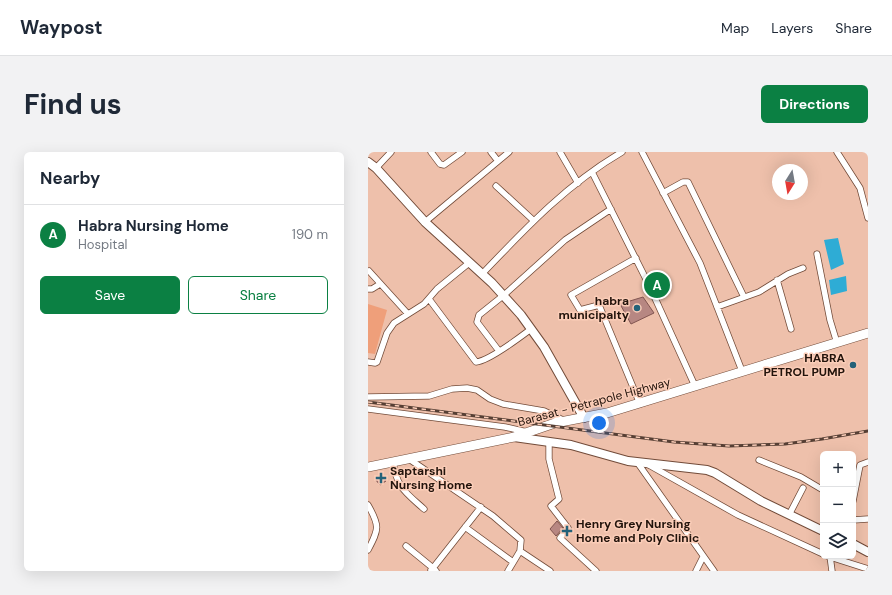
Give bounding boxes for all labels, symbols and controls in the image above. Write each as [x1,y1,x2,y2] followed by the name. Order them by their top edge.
[20,15,103,40] text: Waypost
[721,19,749,37] text: Map
[771,19,813,37] text: Layers
[835,19,872,37] text: Share
[761,85,868,123] button: Directions
[24,86,122,123] text: Find us
[772,164,808,200] north arrow
[40,167,100,189] text: Nearby
[78,216,229,236] text: Habra Nursing Home
[48,226,58,243] text: A
[292,226,328,243] text: 190 m
[78,236,127,253] text: Hospital
[644,270,670,300] pin: A
[40,276,180,314] button: Save
[188,276,328,314] button: Share
[559,293,630,323] place label: habra municipalty
[632,303,642,313] marker: habra municipalty
[763,350,845,380] place label: HABRA PETROL PUMP
[848,360,858,370] marker: HABRA PETROL PUMP
[516,374,672,430] street label: Barasat - Petrapole Highway
[589,413,609,433] your location
[820,451,856,559] map controls
[820,451,856,487] button: +
[390,463,473,493] place label: Saptarshi Nursing Home
[375,472,387,484] marker: Saptarshi Nursing Home
[820,487,856,523] button: −
[576,516,699,546] place label: Henry Grey Nursing Home and Poly Clinic
[820,523,856,559] button: layers
[561,525,573,537] marker: Henry Grey Nursing Home and Poly Clinic

